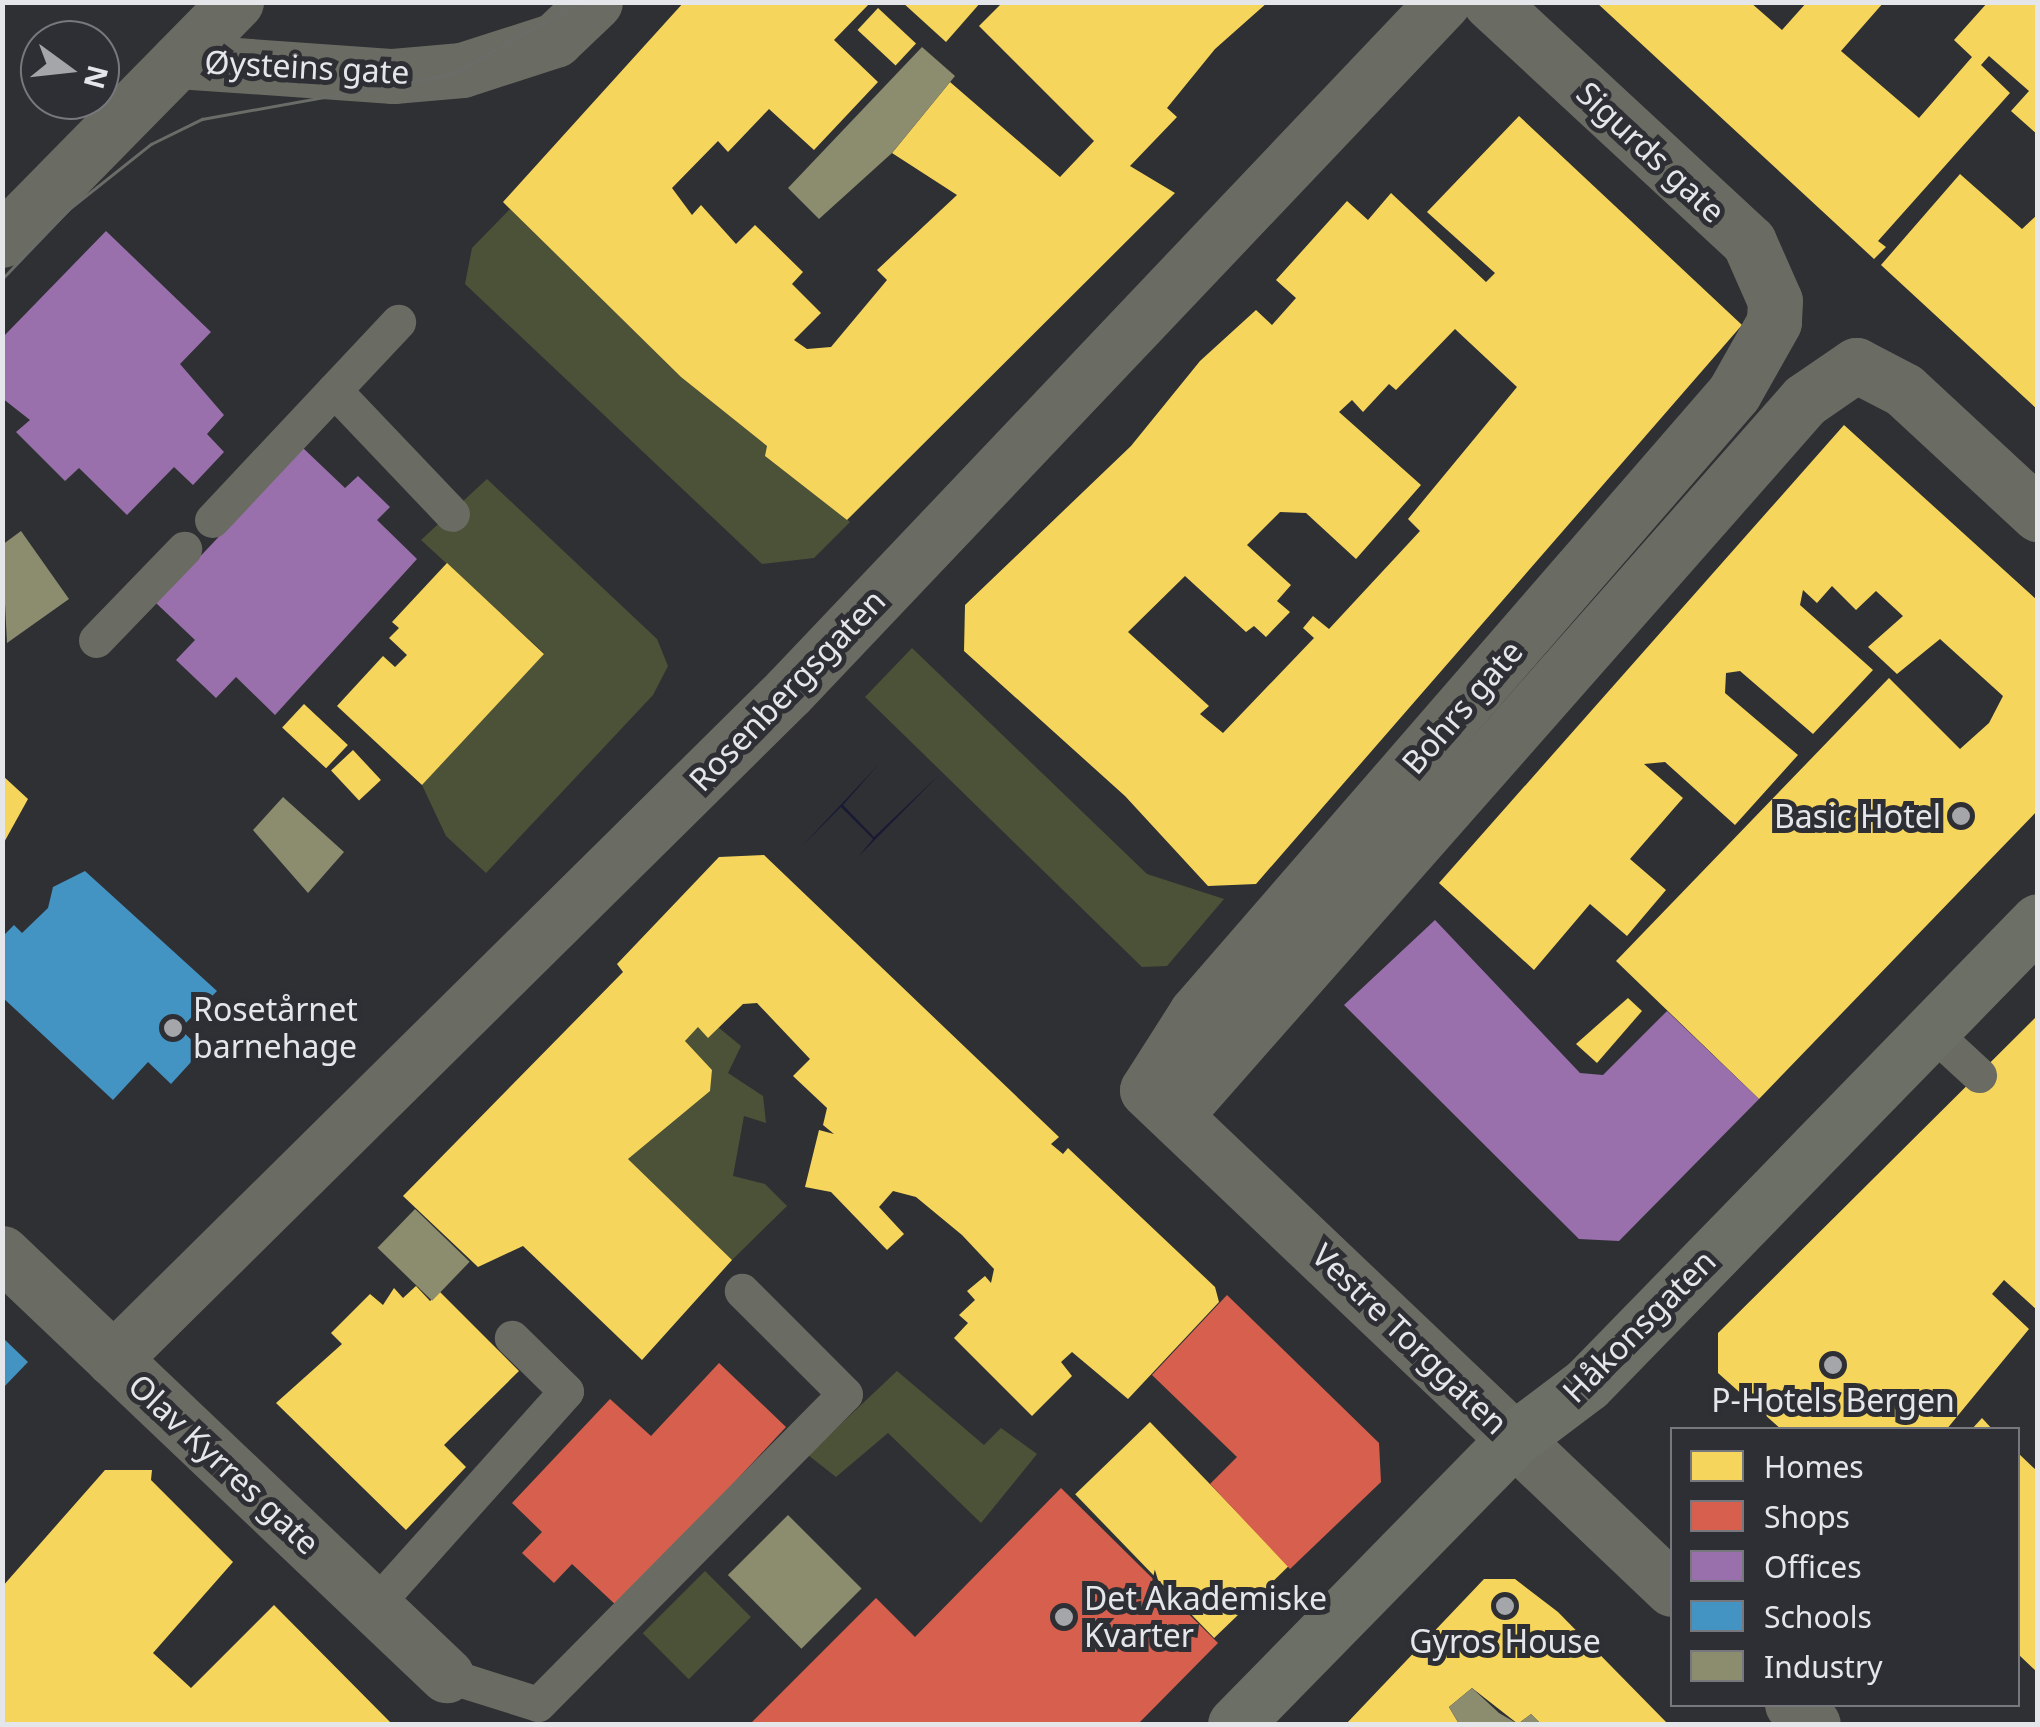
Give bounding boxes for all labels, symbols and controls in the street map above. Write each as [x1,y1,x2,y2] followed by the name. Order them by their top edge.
[20,20,120,120] north arrow
[204,42,410,92] street label: Øysteins gate
[76,61,118,93] text: N
[1569,74,1733,230] street label: Sigurds gate
[681,581,893,799] street label: Rosenbergsgaten
[1394,633,1530,781] street label: Bohrs gate
[1774,797,1941,835] place label: Basic Hotel
[1950,805,1972,827] marker: Basic Hotel
[193,991,358,1066] place label: Rosetårnet barnehage
[162,1017,184,1039] marker: Rosetårnet barnehage
[1304,1236,1516,1442] street label: Vestre Torggaten
[1555,1242,1723,1410] street label: Håkonsgaten
[1822,1354,1844,1376] marker: P-Hotels Bergen
[121,1366,327,1562] street label: Olav Kyrres gate
[1711,1381,1955,1419] place label: P-Hotels Bergen
[1670,1427,2020,1707] legend
[1764,1446,1864,1487] text: Homes
[1764,1496,1850,1537] text: Shops
[1764,1546,1862,1587] text: Offices
[1084,1580,1327,1655] place label: Det Akademiske Kvarter
[1494,1595,1516,1617] marker: Gyros House
[1764,1596,1872,1637] text: Schools
[1053,1606,1075,1628] marker: Det Akademiske Kvarter
[1409,1622,1601,1660] place label: Gyros House
[1764,1646,1883,1687] text: Industry

